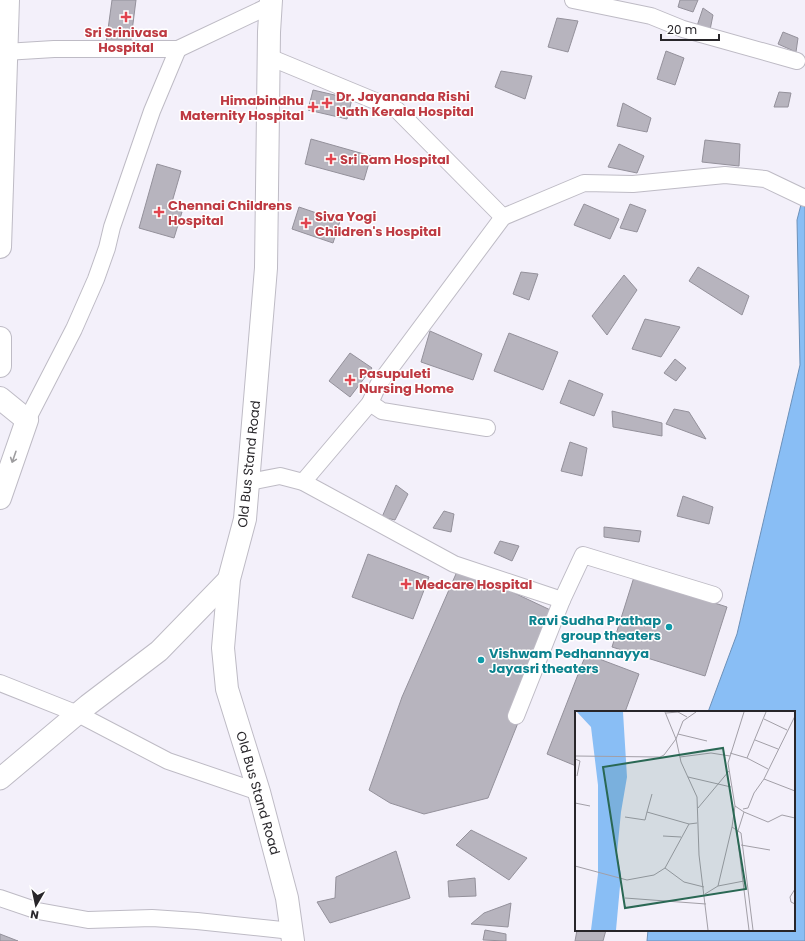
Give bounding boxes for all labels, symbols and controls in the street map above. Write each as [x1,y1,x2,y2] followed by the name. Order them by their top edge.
[120,11,132,23] marker: Sri Srinivasa Hospital
[661,16,719,42] scale bar
[667,21,697,38] text: 20 m
[84,23,168,57] place label: Sri Srinivasa Hospital
[336,87,474,121] place label: Dr. Jayananda Rishi Nath Kerala Hospital
[180,91,304,125] place label: Himabindhu Maternity Hospital
[321,97,333,109] marker: Dr. Jayananda Rishi Nath Kerala Hospital
[307,101,319,113] marker: Himabindhu Maternity Hospital
[340,150,450,169] place label: Sri Ram Hospital
[325,153,337,165] marker: Sri Ram Hospital
[168,196,292,230] place label: Chennai Childrens Hospital
[153,206,165,218] marker: Chennai Childrens Hospital
[315,207,441,241] place label: Siva Yogi Children's Hospital
[300,217,312,229] marker: Siva Yogi Children's Hospital
[359,364,454,398] place label: Pasupuleti Nursing Home
[344,374,356,386] marker: Pasupuleti Nursing Home
[233,399,265,529] street label: Old Bus Stand Road
[10,451,18,463] one-way arrow
[415,575,533,594] place label: Medcare Hospital
[400,578,412,590] marker: Medcare Hospital
[529,611,661,645] place label: Ravi Sudha Prathap group theaters
[664,622,674,632] marker: Ravi Sudha Prathap group theaters
[489,644,649,678] place label: Vishwam Pedhannayya Jayasri theaters
[476,655,486,665] marker: Vishwam Pedhannayya Jayasri theaters
[575,711,795,931] inset map
[231,729,285,857] street label: Old Bus Stand Road
[16,885,56,925] north arrow
[29,906,40,923] text: N

